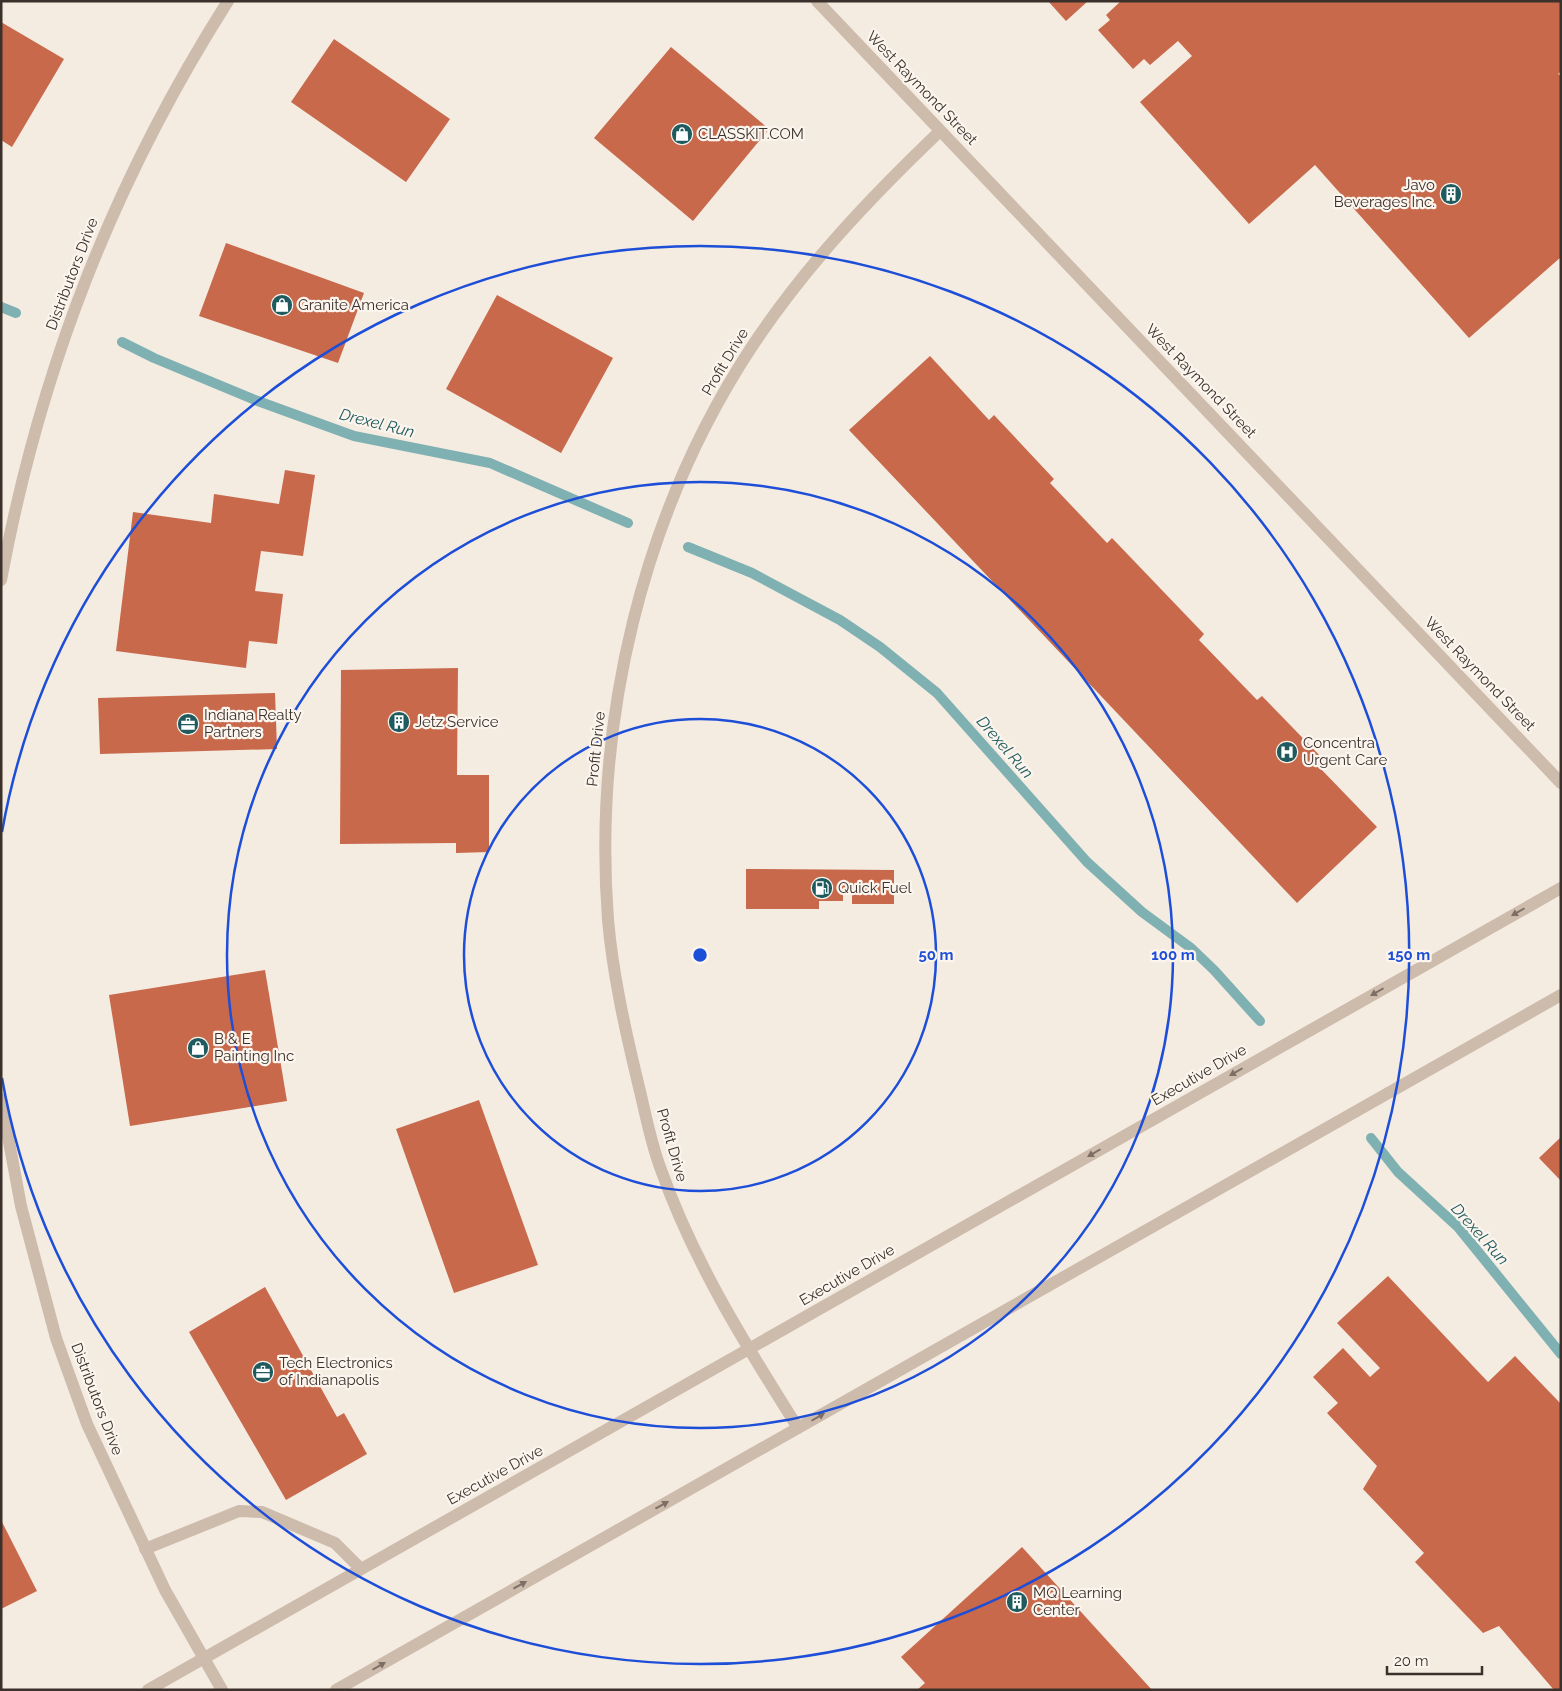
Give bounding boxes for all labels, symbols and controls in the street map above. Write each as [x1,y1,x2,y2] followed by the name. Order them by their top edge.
[863,27,981,149] street label: West Raymond Street
[670,122,694,146] shop icon: CLASSKIT.COM
[698,125,804,143] place label: CLASSKIT.COM
[1334,176,1435,211] place label: Javo Beverages Inc.
[1439,182,1463,206] building icon: Javo Beverages Inc.
[42,215,102,333] street label: Distributors Drive
[270,293,294,317] shop icon: Granite America
[298,296,409,314] place label: Granite America
[1142,320,1260,442] street label: West Raymond Street
[698,325,752,399] street label: Profit Drive
[338,405,416,441] water label: Drexel Run
[1421,613,1539,735] street label: West Raymond Street
[204,706,302,741] place label: Indiana Realty Partners
[387,710,411,734] building icon: Jetz Service
[583,710,609,787] street label: Profit Drive
[176,712,200,736] office icon: Indiana Realty Partners
[973,712,1037,782] water label: Drexel Run
[415,713,499,731] place label: Jetz Service
[1303,734,1387,769] place label: Concentra Urgent Care
[1275,740,1299,764] hospital icon: Concentra Urgent Care
[810,876,834,900] fuel station icon: Quick Fuel
[838,879,912,897] place label: Quick Fuel
[1511,908,1526,916] one-way arrow
[691,946,709,964] centre of rings
[918,946,954,964] text: 50 m
[1151,946,1195,964] text: 100 m
[1388,946,1430,964] text: 150 m
[1370,988,1384,996] one-way arrow
[214,1030,294,1065] place label: B & E Painting Inc
[186,1036,210,1060] shop icon: B & E Painting Inc
[1148,1040,1250,1109] street label: Executive Drive
[1229,1068,1242,1077] one-way arrow
[653,1106,691,1184] street label: Profit Drive
[1088,1148,1101,1157] one-way arrow
[1447,1199,1513,1269] water label: Drexel Run
[796,1240,898,1309] street label: Executive Drive
[67,1340,127,1458] street label: Distributors Drive
[279,1354,393,1389] place label: Tech Electronics of Indianapolis
[251,1360,275,1384] office icon: Tech Electronics of Indianapolis
[812,1412,825,1421] one-way arrow
[444,1441,546,1509] street label: Executive Drive
[655,1501,668,1510] one-way arrow
[513,1581,527,1590] one-way arrow
[1033,1584,1122,1619] place label: MQ Learning Center
[1005,1590,1029,1614] building icon: MQ Learning Center
[1387,1644,1482,1676] scale bar
[1394,1652,1429,1670] text: 20 m
[372,1661,385,1670] one-way arrow

